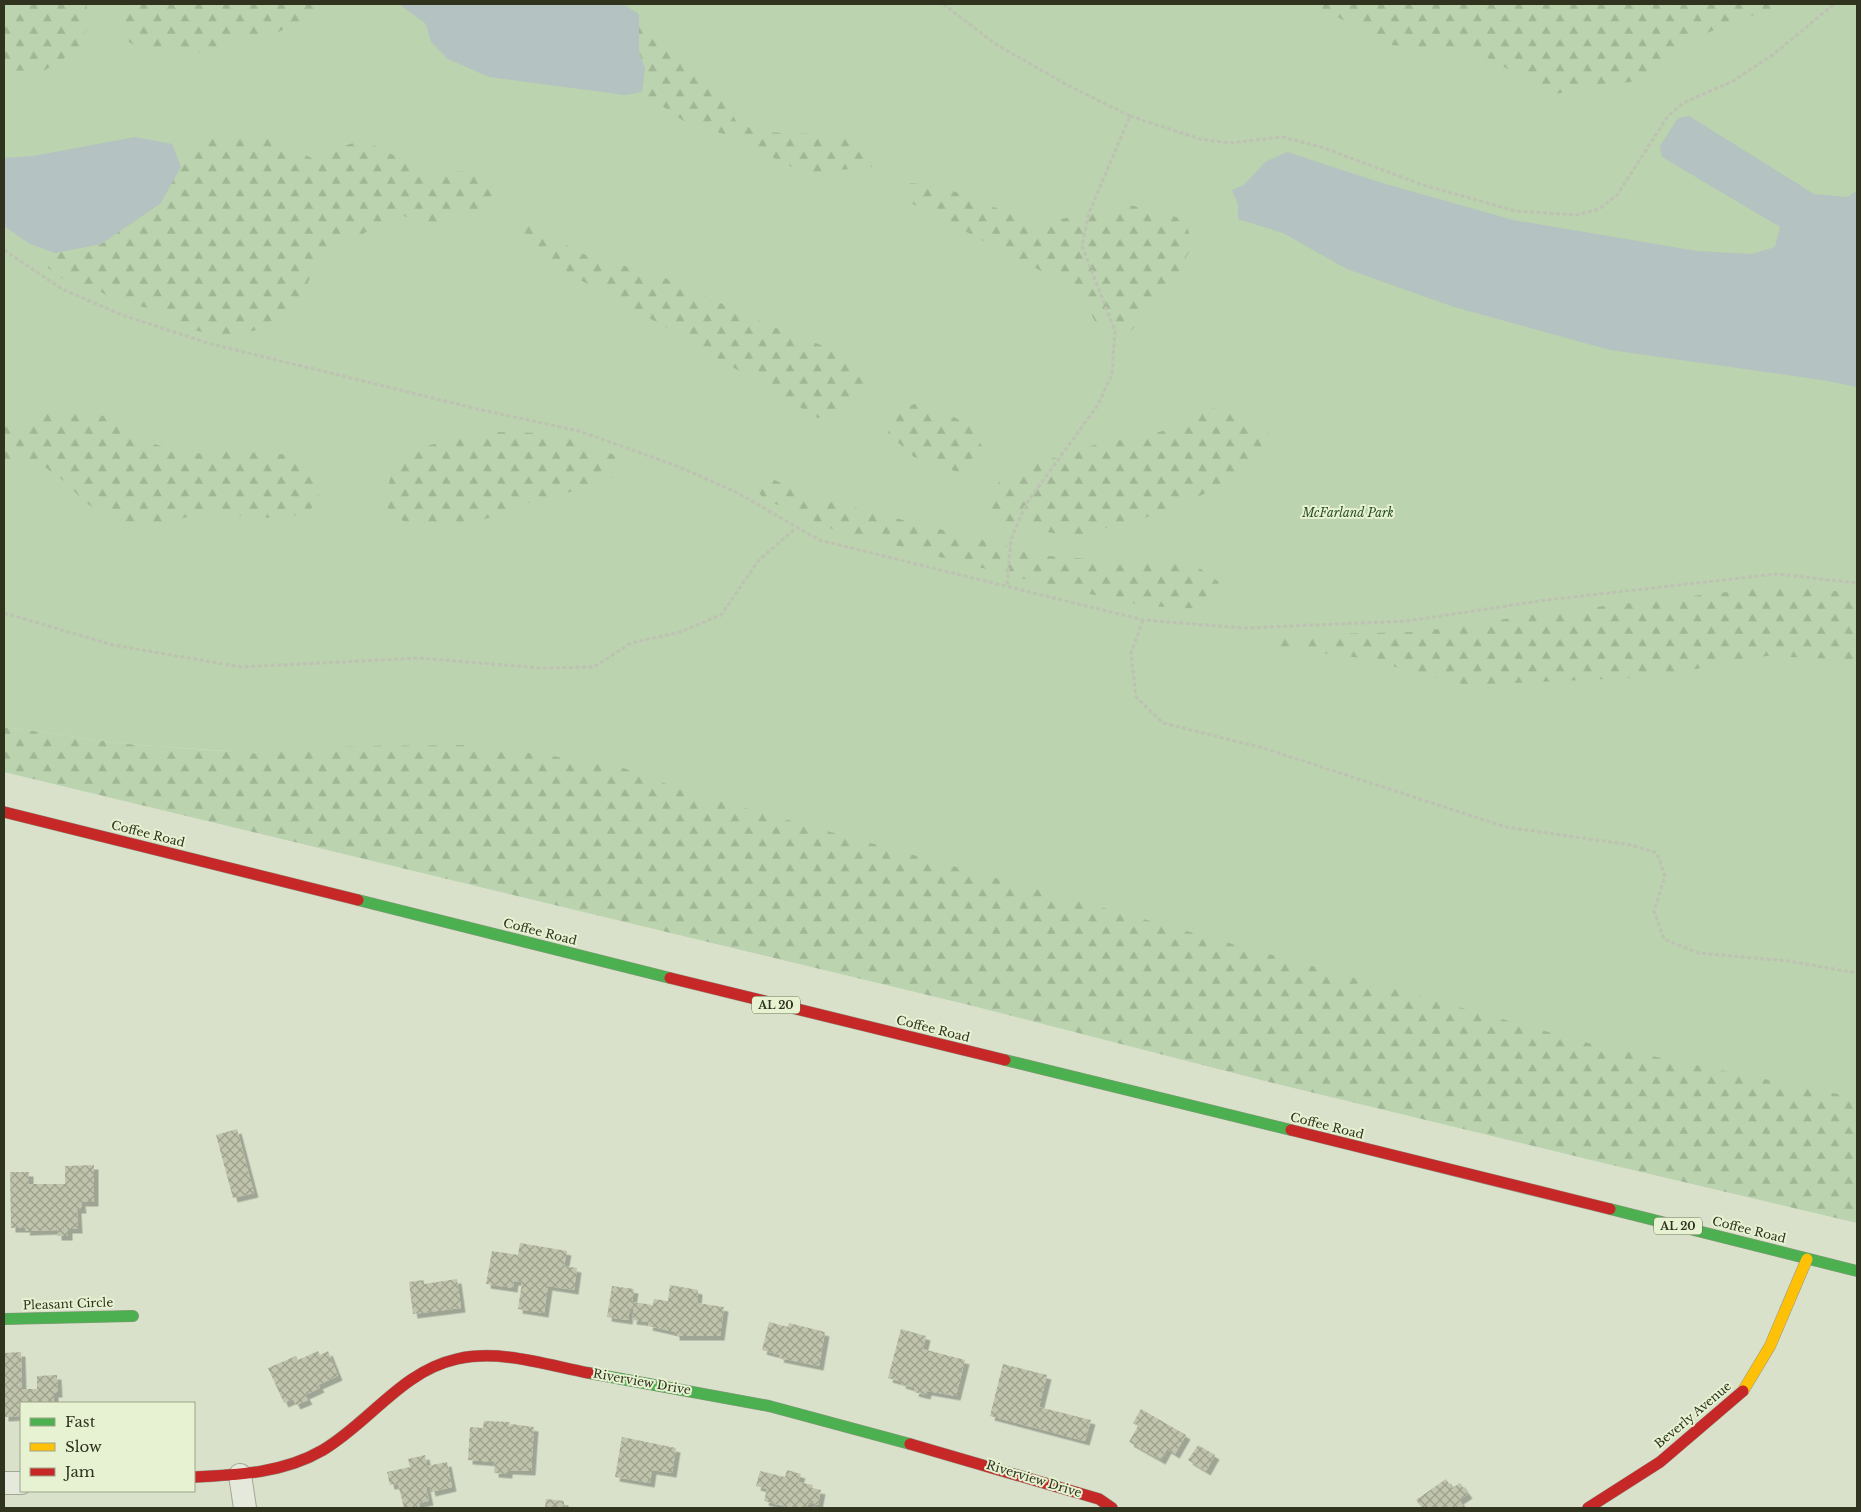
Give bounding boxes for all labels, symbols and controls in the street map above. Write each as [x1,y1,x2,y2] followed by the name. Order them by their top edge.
[1301,505,1394,520] park label: McFarland Park
[110,817,186,850] street label: Coffee Road
[502,915,578,948] street label: Coffee Road
[752,996,800,1014] road number: AL 20
[895,1012,971,1045] street label: Coffee Road
[1289,1109,1365,1142] street label: Coffee Road
[1711,1213,1787,1246] street label: Coffee Road
[1654,1218,1702,1234] road number: AL 20
[22,1294,114,1313] street label: Pleasant Circle
[592,1366,692,1398] street label: Riverview Drive
[1651,1378,1734,1451] street label: Beverly Avenue
[20,1402,195,1492] legend
[65,1412,96,1431] text: Fast
[65,1437,102,1456] text: Slow
[985,1457,1084,1500] street label: Riverview Drive
[63,1462,95,1481] text: Jam

